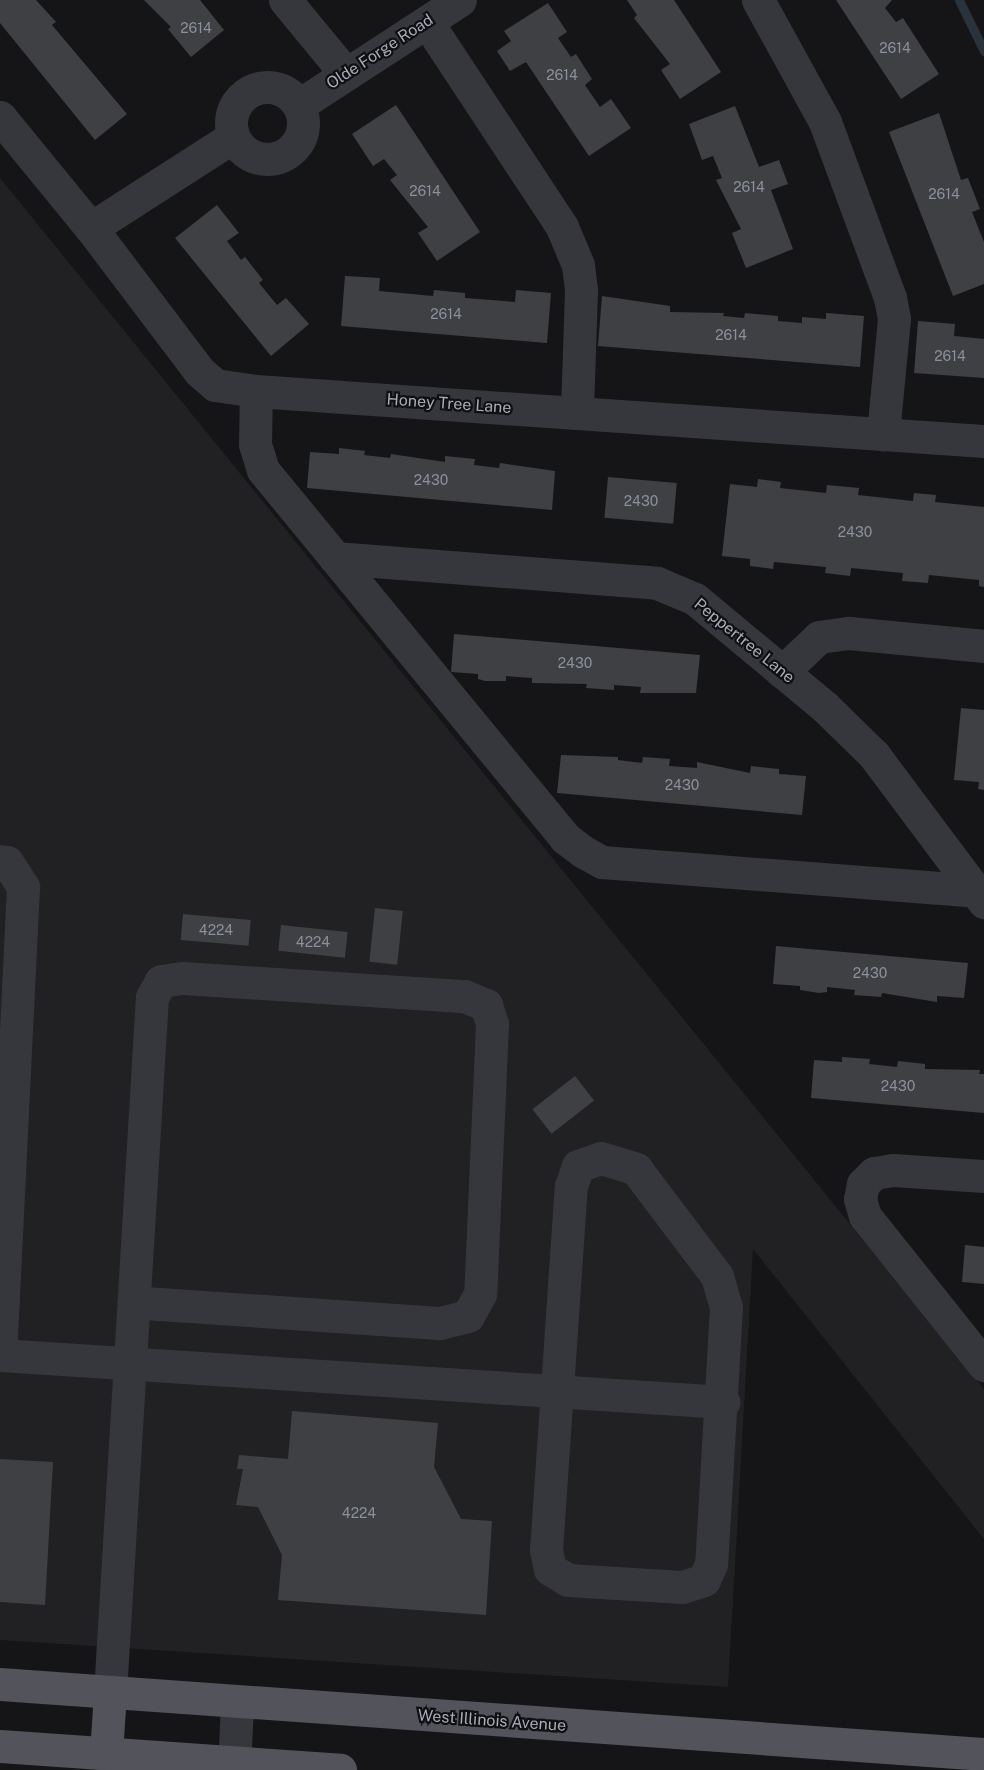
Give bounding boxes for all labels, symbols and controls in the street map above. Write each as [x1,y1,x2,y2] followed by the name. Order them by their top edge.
[323,10,437,94] street label: Olde Forge Road
[180,20,212,36] house number: 2614
[879,40,911,56] house number: 2614
[546,67,578,83] house number: 2614
[733,179,765,195] house number: 2614
[409,183,441,199] house number: 2614
[928,186,960,202] house number: 2614
[430,306,462,322] house number: 2614
[715,327,747,343] house number: 2614
[934,348,966,364] house number: 2614
[386,390,512,418] street label: Honey Tree Lane
[414,472,448,488] house number: 2430
[624,493,658,509] house number: 2430
[838,524,872,540] house number: 2430
[690,595,798,687] street label: Peppertree Lane
[558,655,592,671] house number: 2430
[665,777,699,793] house number: 2430
[199,922,233,938] house number: 4224
[296,934,330,950] house number: 4224
[853,965,887,981] house number: 2430
[881,1078,915,1094] house number: 2430
[342,1505,376,1521] house number: 4224
[417,1706,567,1736] street label: West Illinois Avenue

